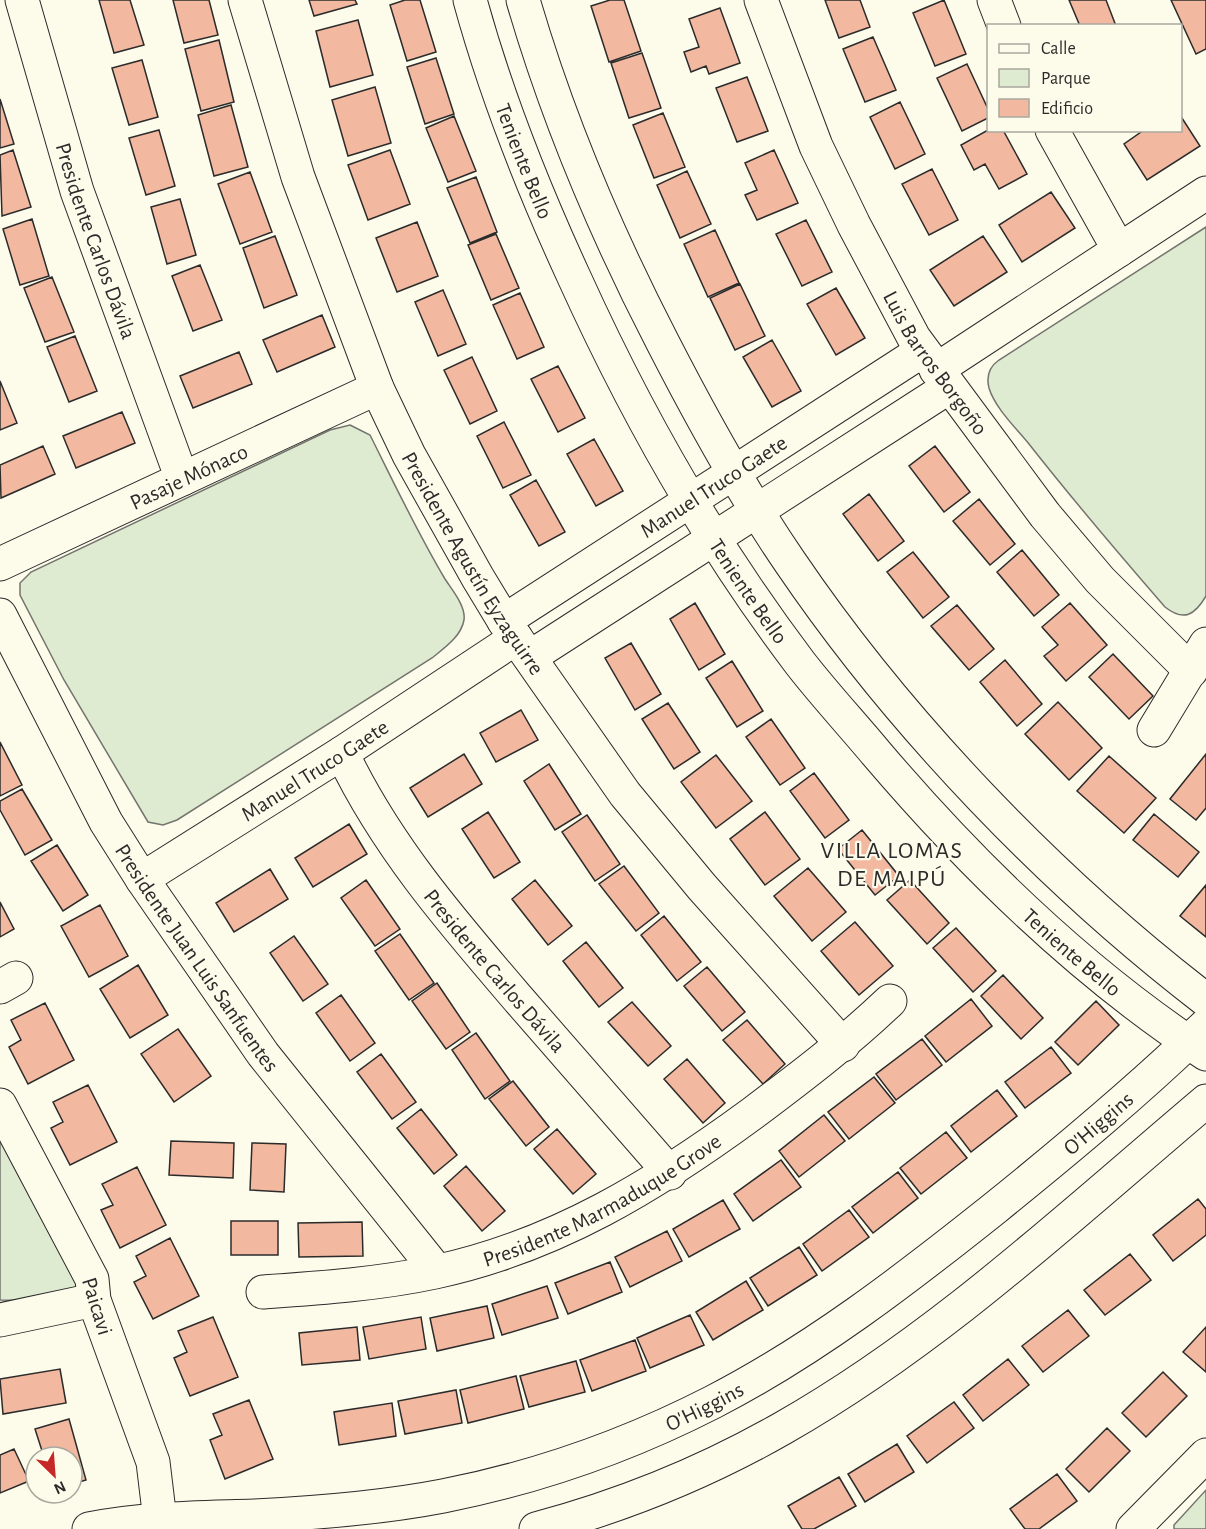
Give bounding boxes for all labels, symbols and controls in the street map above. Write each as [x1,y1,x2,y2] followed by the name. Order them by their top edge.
[987,24,1182,132] legend
[1041,40,1076,58] text: Calle
[1041,70,1090,88] text: Parque
[1041,100,1093,118] text: Edificio
[492,101,557,222] street label: Teniente Bello
[52,140,140,342] street label: Presidente Carlos Dávila
[879,287,992,439] street label: Luis Barros Borgoño
[636,431,791,542] street label: Manuel Truco Gaete
[127,440,251,514] street label: Pasaje Mónaco
[397,448,548,679] street label: Presidente Agustín Eyzaguirre
[705,535,792,648] street label: Teniente Bello
[237,716,392,826] street label: Manuel Truco Gaete
[821,839,963,891] district label: VILLA LOMAS DE MAIPÚ
[111,840,283,1076] street label: Presidente Juan Luis Sanfuentes
[420,885,570,1057] street label: Presidente Carlos Dávila
[1018,904,1125,1001] street label: Teniente Bello
[1059,1088,1137,1159] street label: O'Higgins
[480,1130,725,1271] street label: Presidente Marmaduque Grove
[78,1275,116,1338] street label: Paicavi
[662,1378,747,1435] street label: O'Higgins
[24,1445,84,1505] north arrow
[51,1478,68,1497] text: N

